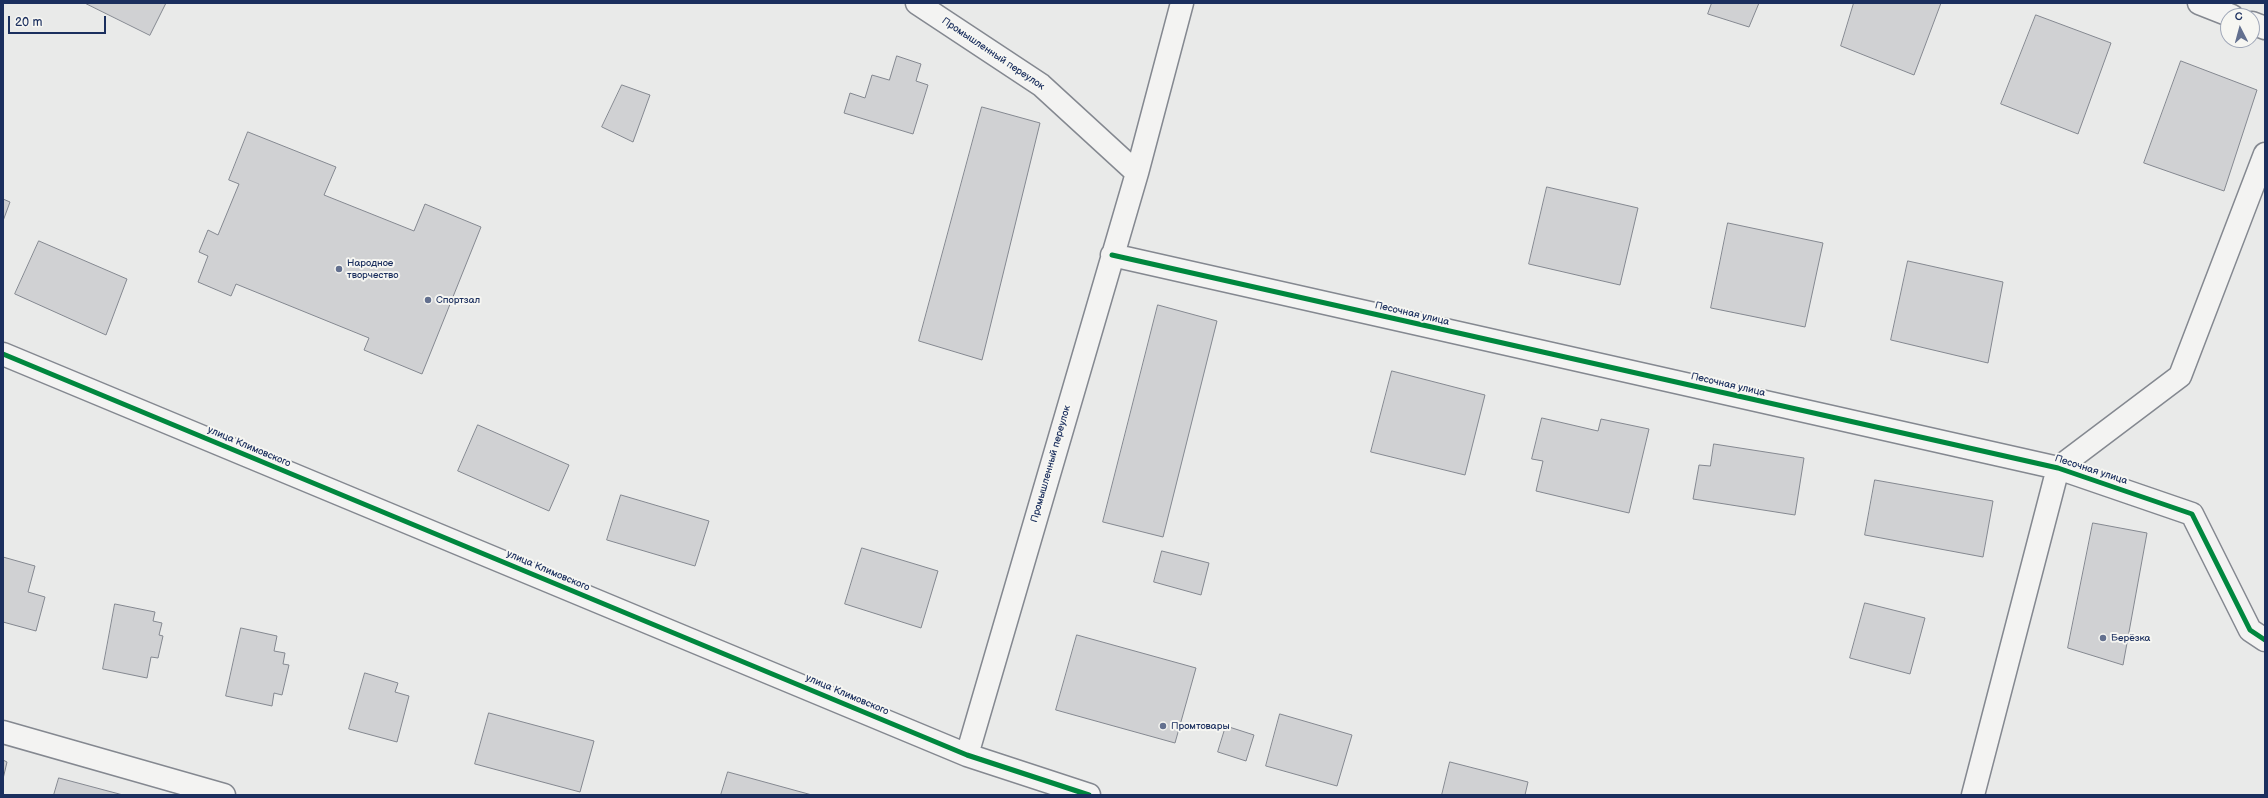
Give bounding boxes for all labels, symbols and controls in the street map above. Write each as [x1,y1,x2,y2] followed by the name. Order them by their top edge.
[10,8,108,34] scale bar
[2220,8,2260,48] north arrow
[2234,10,2243,23] text: С
[15,15,42,30] text: 20 m
[939,15,1047,93] street label: Промышленный переулок
[347,257,398,280] place label: Народное творчество
[334,264,344,274] marker: Народное творчество
[436,294,480,306] place label: Спортзал
[423,295,433,305] marker: Спортзал
[1374,300,1450,328] street label: Песочная улица
[1690,371,1766,399] street label: Песочная улица
[1028,404,1074,524] street label: Промышленный переулок
[206,424,292,470] street label: улица Климовского
[2053,453,2129,487] street label: Песочная улица
[505,548,591,594] street label: улица Климовского
[2111,632,2151,644] place label: Берёзка
[2098,633,2108,643] marker: Берёзка
[804,672,890,718] street label: улица Климовского
[1171,720,1230,732] place label: Промтовары
[1158,721,1168,731] marker: Промтовары

